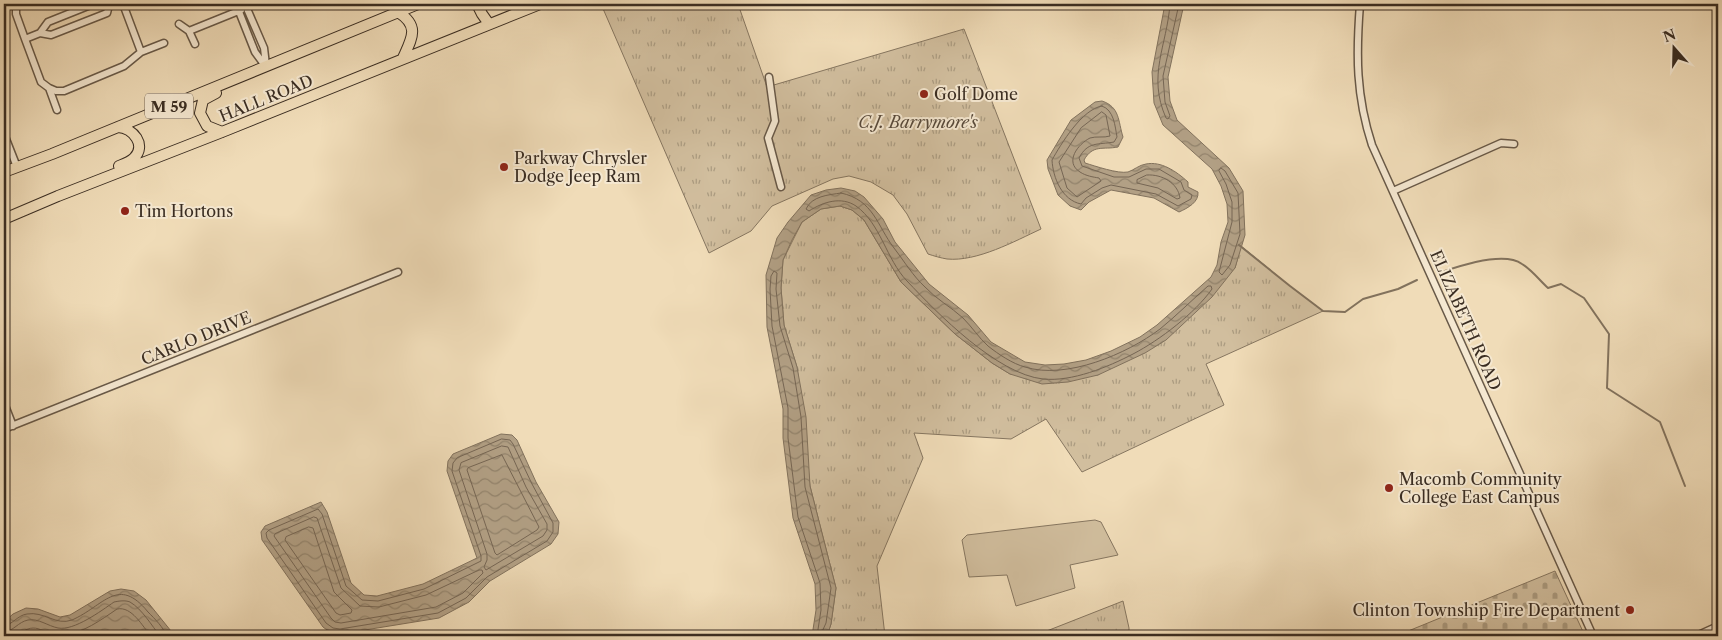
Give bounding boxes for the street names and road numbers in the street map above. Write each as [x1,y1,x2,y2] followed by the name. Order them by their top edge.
[216,70,316,126] street label: HALL ROAD
[145,94,193,118] road number: M 59
[1426,247,1506,393] street label: ELIZABETH ROAD
[138,307,254,369] street label: CARLO DRIVE

